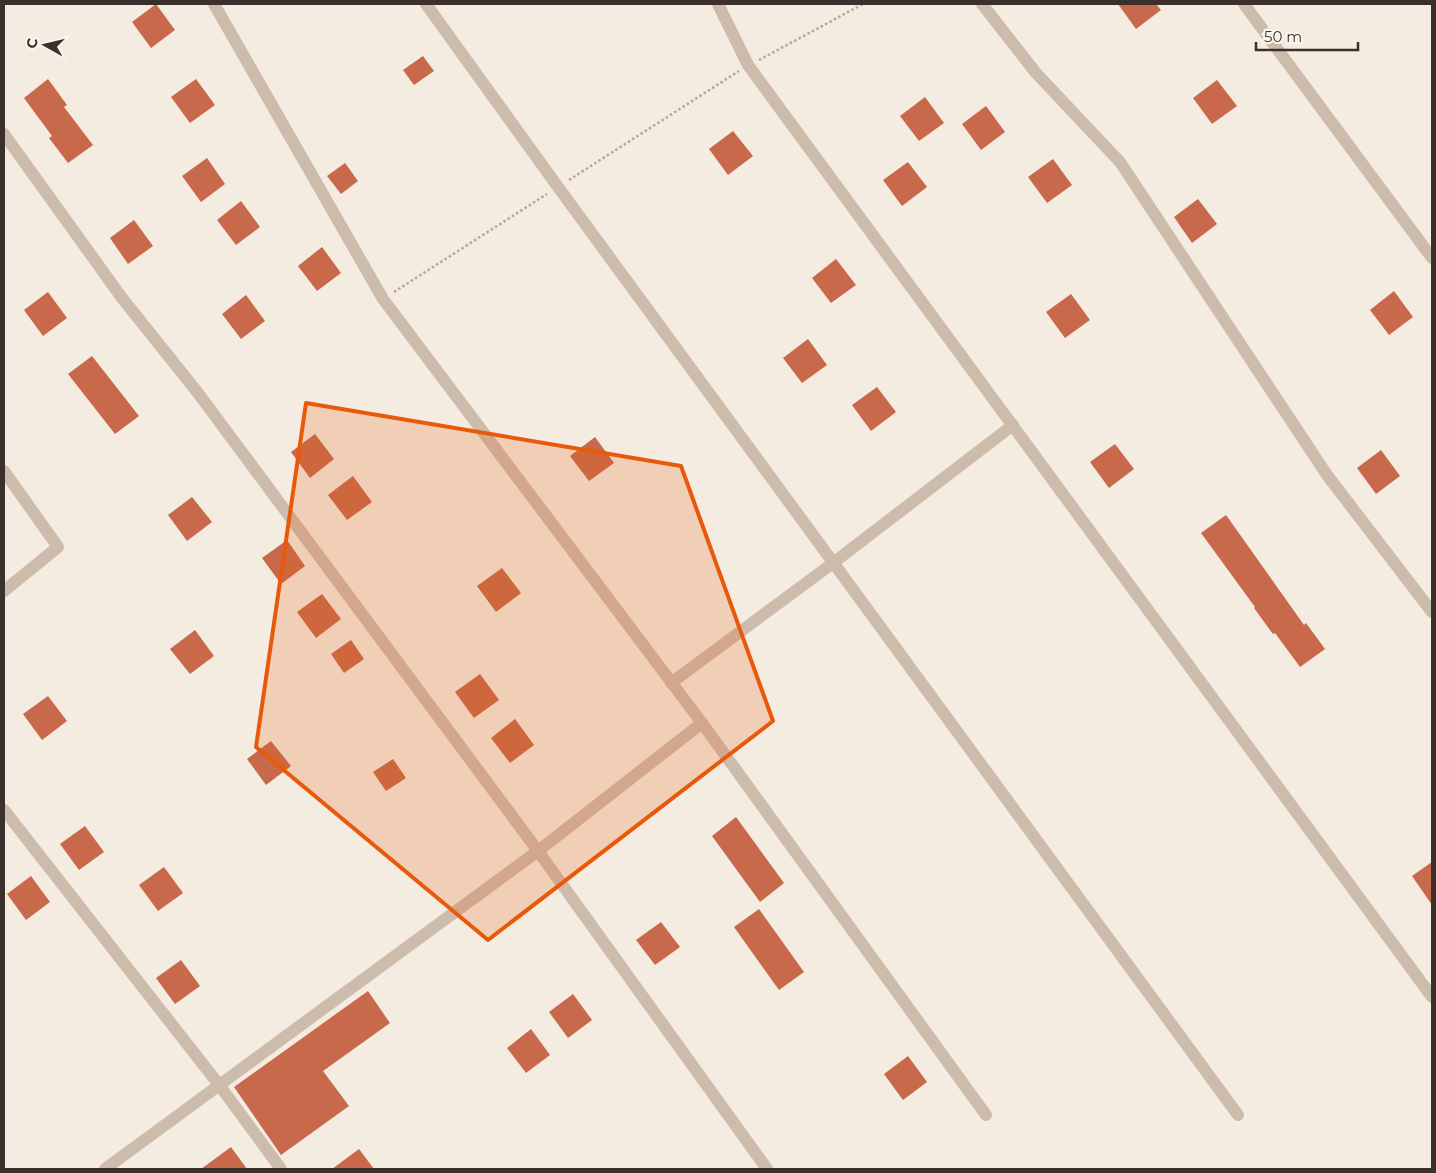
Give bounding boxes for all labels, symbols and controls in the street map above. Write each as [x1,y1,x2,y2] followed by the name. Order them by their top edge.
[20,20,70,70] north arrow
[1256,20,1358,52] scale bar
[1264,27,1302,46] text: 50 m
[23,37,42,49] text: С

